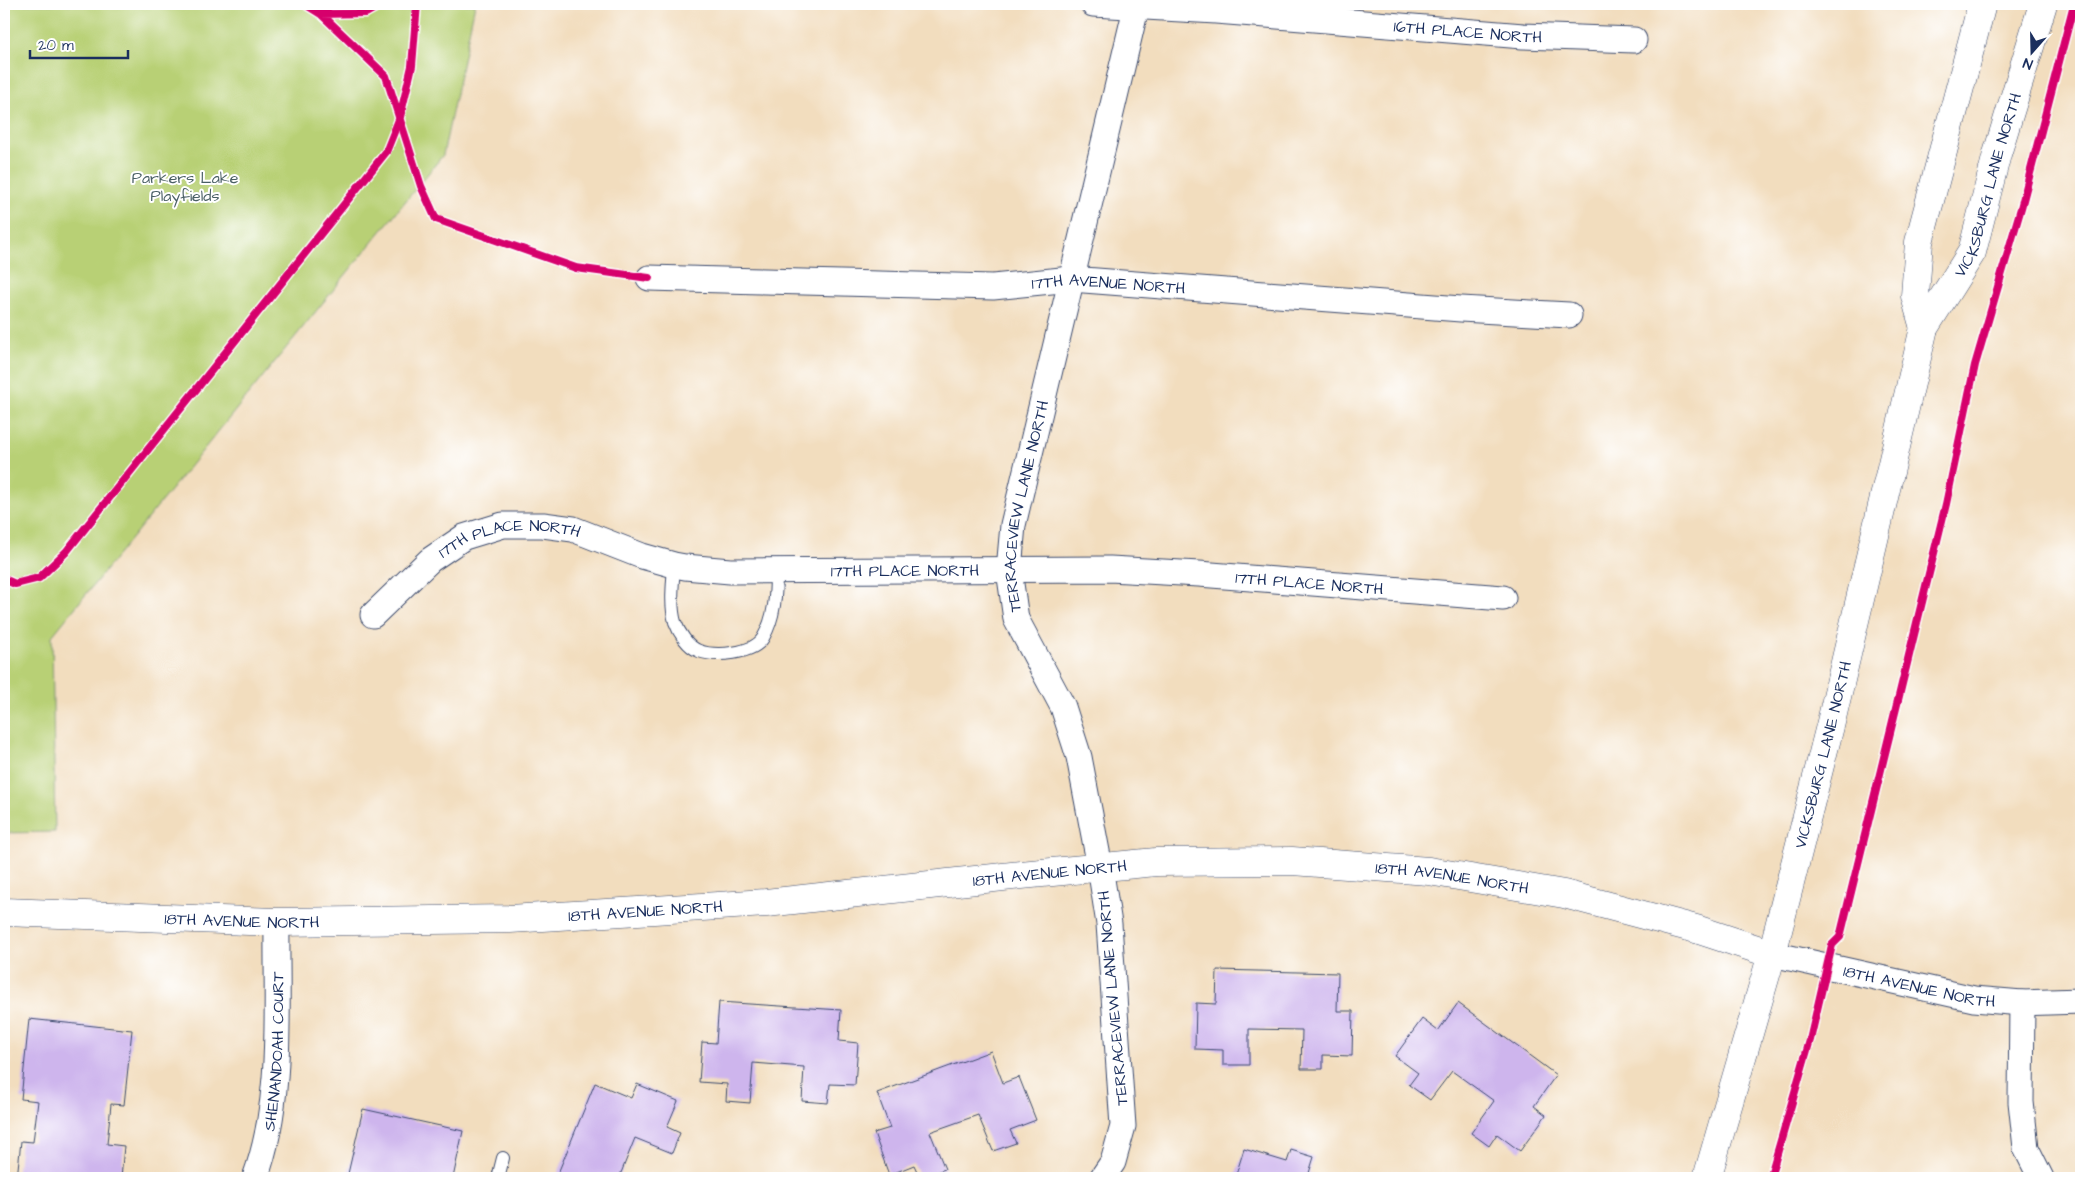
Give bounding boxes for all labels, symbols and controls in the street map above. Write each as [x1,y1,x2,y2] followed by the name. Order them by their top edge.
[1393,16,1543,49] street label: 16TH PLACE NORTH
[30,28,128,60] scale bar
[2008,28,2058,78] north arrow
[38,35,74,56] text: 20 m
[2020,52,2035,74] text: N
[1949,90,2027,282] street label: VICKSBURG LANE NORTH
[132,167,239,208] park label: Parkers Lake Playfields
[1030,269,1186,300] street label: 17TH AVENUE NORTH
[999,398,1054,614] street label: TERRACEVIEW LANE NORTH
[434,515,584,563] street label: 17TH PLACE NORTH
[831,560,980,582] street label: 17TH PLACE NORTH
[1235,567,1385,601] street label: 17TH PLACE NORTH
[1789,659,1857,851] street label: VICKSBURG LANE NORTH
[971,855,1128,892] street label: 18TH AVENUE NORTH
[1375,857,1531,900] street label: 18TH AVENUE NORTH
[1093,889,1133,1106] street label: TERRACEVIEW LANE NORTH
[568,896,724,927] street label: 18TH AVENUE NORTH
[164,908,320,934] street label: 18TH AVENUE NORTH
[1841,960,1997,1013] street label: 18TH AVENUE NORTH
[258,971,289,1133] street label: SHENANDOAH COURT

